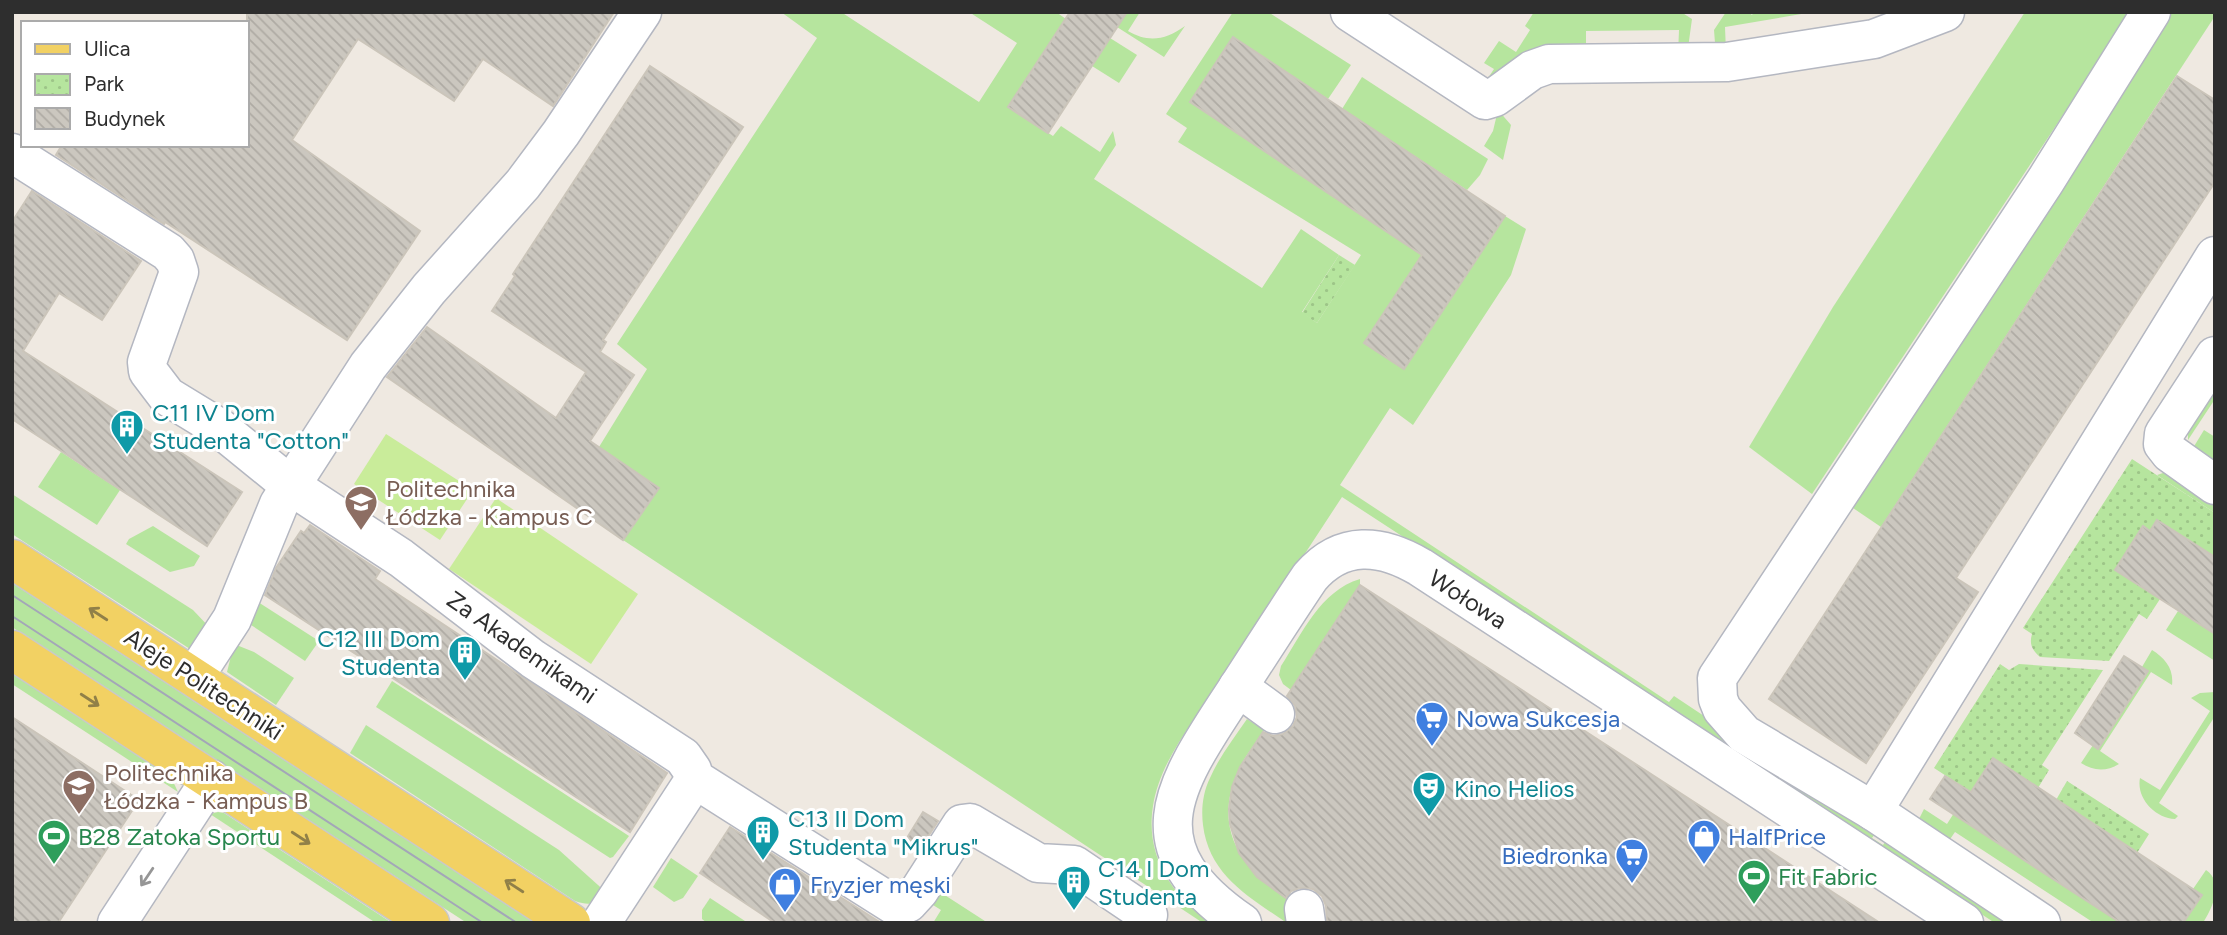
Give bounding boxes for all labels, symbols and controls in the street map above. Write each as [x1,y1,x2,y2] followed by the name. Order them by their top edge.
[21,21,248,147] legend
[84,36,130,61] text: Ulica
[84,71,125,96] text: Park
[84,106,166,131] text: Budynek
[152,398,349,455] place label: C11 IV Dom Studenta "Cotton"
[108,407,146,456] building icon: C11 IV Dom Studenta "Cotton"
[386,474,593,531] place label: Politechnika Łódzka - Kampus C
[342,483,380,532] school or university icon: Politechnika Łódzka - Kampus C
[1424,563,1512,635] street label: Wołowa
[442,585,602,709] street label: Za Akademikami
[88,607,108,621] one-way arrow
[119,622,289,746] street label: Aleje Politechniki
[317,624,440,681] place label: C12 III Dom Studenta
[446,633,484,682] building icon: C12 III Dom Studenta
[80,693,99,708] one-way arrow
[1413,699,1451,748] supermarket icon: Nowa Sukcesja
[1456,704,1620,733] place label: Nowa Sukcesja
[104,758,308,815] place label: Politechnika Łódzka - Kampus B
[60,767,98,816] school or university icon: Politechnika Łódzka - Kampus B
[1410,769,1448,818] theatre icon: Kino Helios
[1454,774,1575,803] place label: Kino Helios
[788,804,979,861] place label: C13 II Dom Studenta "Mikrus"
[744,813,782,862] building icon: C13 II Dom Studenta "Mikrus"
[35,817,73,866] sports icon: B28 Zatoka Sportu
[1685,817,1723,866] shop icon: HalfPrice
[78,822,280,851] place label: B28 Zatoka Sportu
[1728,822,1826,851] place label: HalfPrice
[291,831,310,845] one-way arrow
[1613,836,1651,885] supermarket icon: Biedronka
[1502,841,1608,870] place label: Biedronka
[1098,854,1209,911] place label: C14 I Dom Studenta
[1735,857,1773,906] sports icon: Fit Fabric
[1778,862,1877,891] place label: Fit Fabric
[1055,863,1093,912] building icon: C14 I Dom Studenta
[766,865,804,914] shop icon: Fryzjer męski
[139,867,154,886] one-way arrow
[810,870,951,899] place label: Fryzjer męski
[505,878,524,893] one-way arrow

